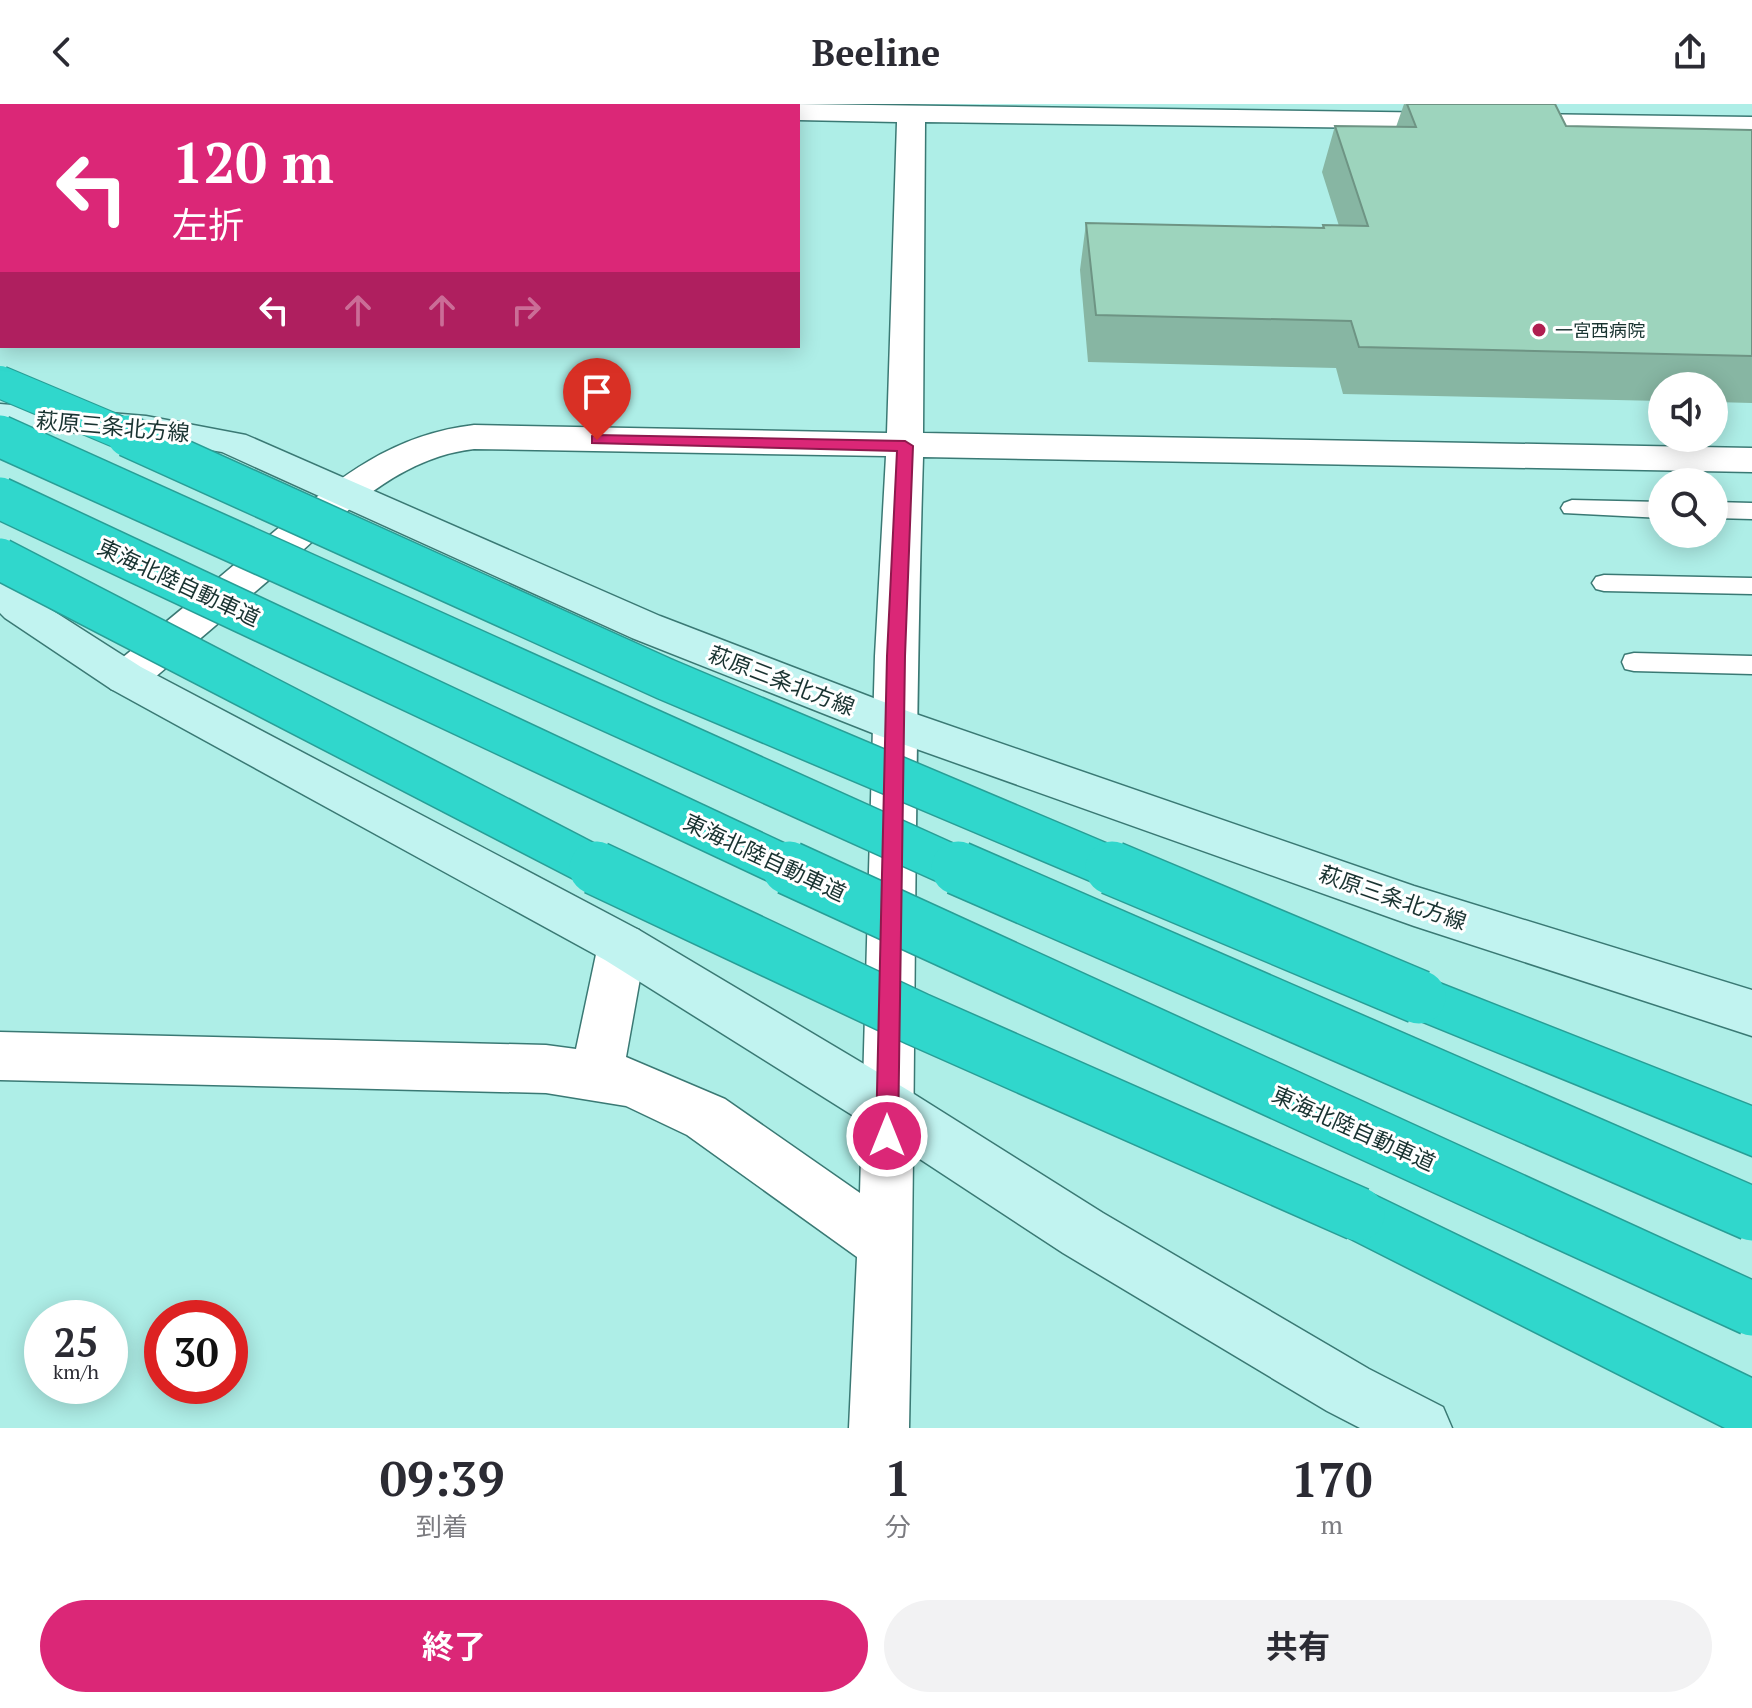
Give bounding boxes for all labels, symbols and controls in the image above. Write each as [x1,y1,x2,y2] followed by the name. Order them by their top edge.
[812,29,940,76] text: Beeline
[40,30,84,74] icon: back
[1668,30,1712,74] icon: share
[172,125,334,199] text: 120 m
[40,136,144,240] icon: left
[172,201,244,248] text: 左折
[252,288,296,332] icon: left
[336,288,380,332] icon: ahead
[420,288,464,332] icon: ahead
[504,288,548,332] icon: right
[1555,318,1645,342] place label: 一宮西病院
[1530,321,1548,339] marker: 一宮西病院
[563,358,631,440] pin
[575,370,619,414] icon: arrive
[1648,372,1728,548] map controls
[1648,372,1728,452] button: sound
[35,405,191,447] street label: 萩原三条北方線
[1648,468,1728,548] button: search
[93,532,265,632] street label: 東海北陸自動車道
[705,639,859,721] street label: 萩原三条北方線
[679,807,851,907] street label: 東海北陸自動車道
[1315,858,1471,936] street label: 萩原三条北方線
[1268,1079,1440,1177] street label: 東海北陸自動車道
[845,1094,929,1178] position arrow
[144,1300,248,1404] speed limit sign: 30
[53,1315,99,1368] text: 25
[53,1358,99,1385] text: km/h
[380,1446,505,1510] text: 09:39
[884,1446,911,1510] text: 1
[1291,1447,1372,1511] text: 170
[1320,1507,1343,1541] text: m
[416,1509,468,1543] text: 到着
[885,1509,911,1543] text: 分
[40,1600,868,1692] button: 終了
[884,1600,1712,1692] button: 共有

